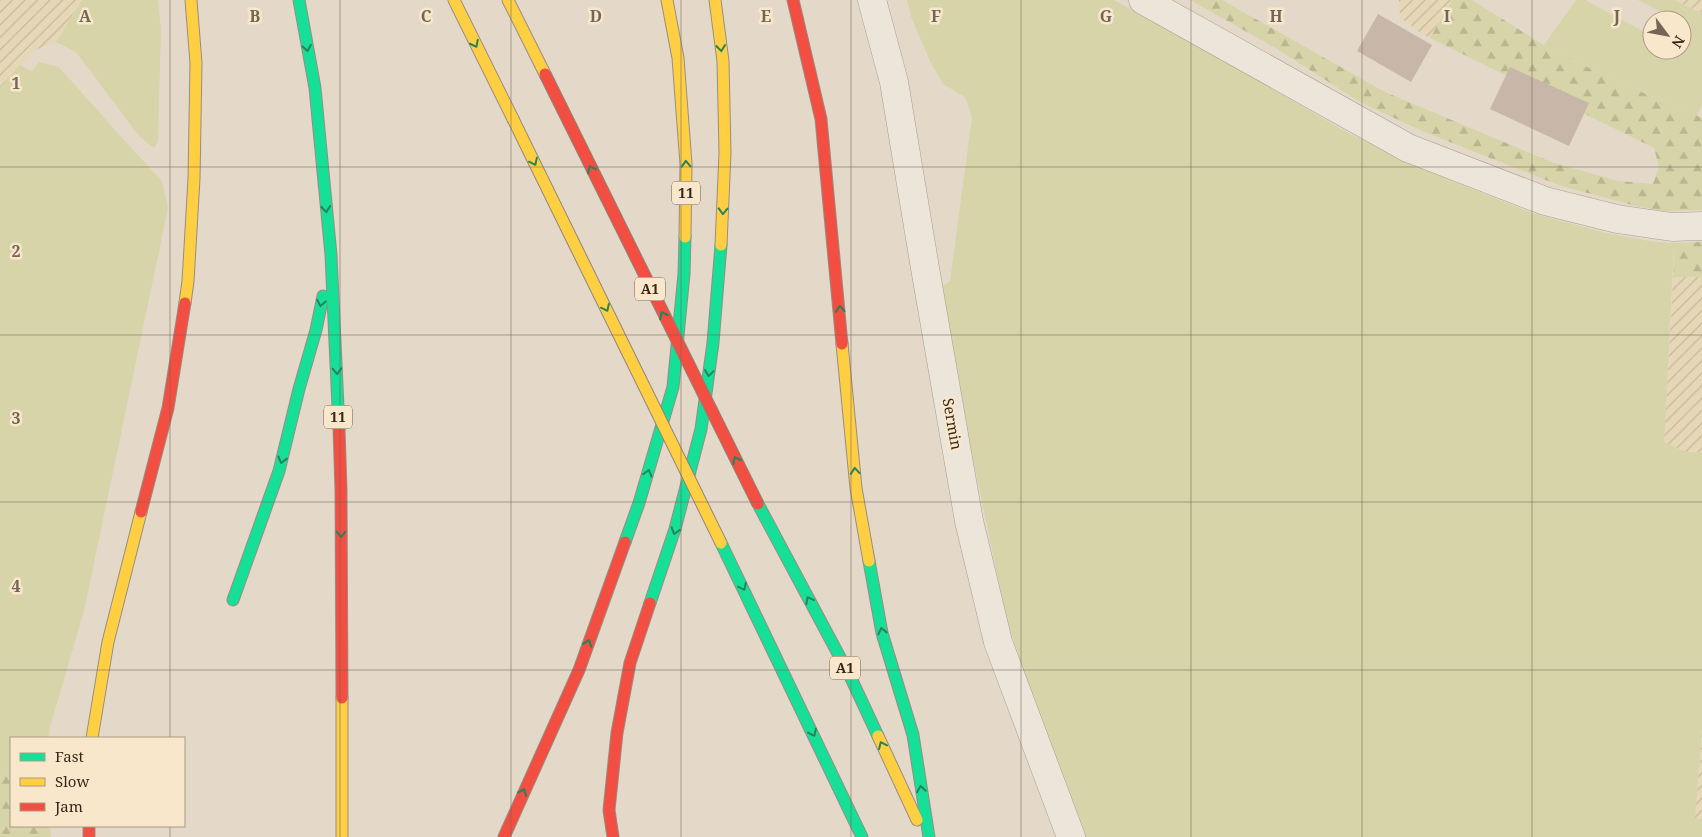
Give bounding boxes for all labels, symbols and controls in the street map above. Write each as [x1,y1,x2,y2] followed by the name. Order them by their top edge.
[79,5,92,27] text: A
[250,5,261,27] text: B
[421,5,432,27] text: C
[590,5,602,27] text: D
[761,5,771,27] text: E
[931,5,941,27] text: F
[1100,5,1112,27] text: G
[1269,5,1283,27] text: H
[1444,5,1450,27] text: I
[1613,5,1621,27] text: J
[1642,10,1692,60] north arrow
[1667,32,1689,52] text: N
[469,38,479,47] one-way arrow
[302,44,312,52] one-way arrow
[715,45,726,53] one-way arrow
[11,72,21,94] text: 1
[528,157,538,166] one-way arrow
[681,159,691,167] one-way arrow
[587,165,597,174] one-way arrow
[672,182,700,204] road number: 11
[321,206,332,214] one-way arrow
[717,207,728,215] one-way arrow
[11,240,21,262] text: 2
[635,278,665,300] road number: A1
[317,299,327,307] one-way arrow
[600,303,610,312] one-way arrow
[835,305,846,313] one-way arrow
[659,311,669,320] one-way arrow
[331,368,342,376] one-way arrow
[704,369,715,377] one-way arrow
[939,397,967,451] street label: Sermin
[324,406,352,428] road number: 11
[11,407,21,429] text: 3
[277,456,288,465] one-way arrow
[732,456,742,465] one-way arrow
[850,467,861,475] one-way arrow
[642,470,652,478] one-way arrow
[670,526,680,535] one-way arrow
[336,530,346,538] one-way arrow
[11,575,21,597] text: 4
[736,582,747,591] one-way arrow
[805,597,815,606] one-way arrow
[878,627,888,636] one-way arrow
[582,639,592,648] one-way arrow
[830,656,860,680] road number: A1
[807,728,817,737] one-way arrow
[10,737,185,827] legend
[878,741,888,750] one-way arrow
[55,746,84,766] text: Fast
[55,771,89,791] text: Slow
[916,784,927,792] one-way arrow
[517,788,528,797] one-way arrow
[54,796,83,816] text: Jam

